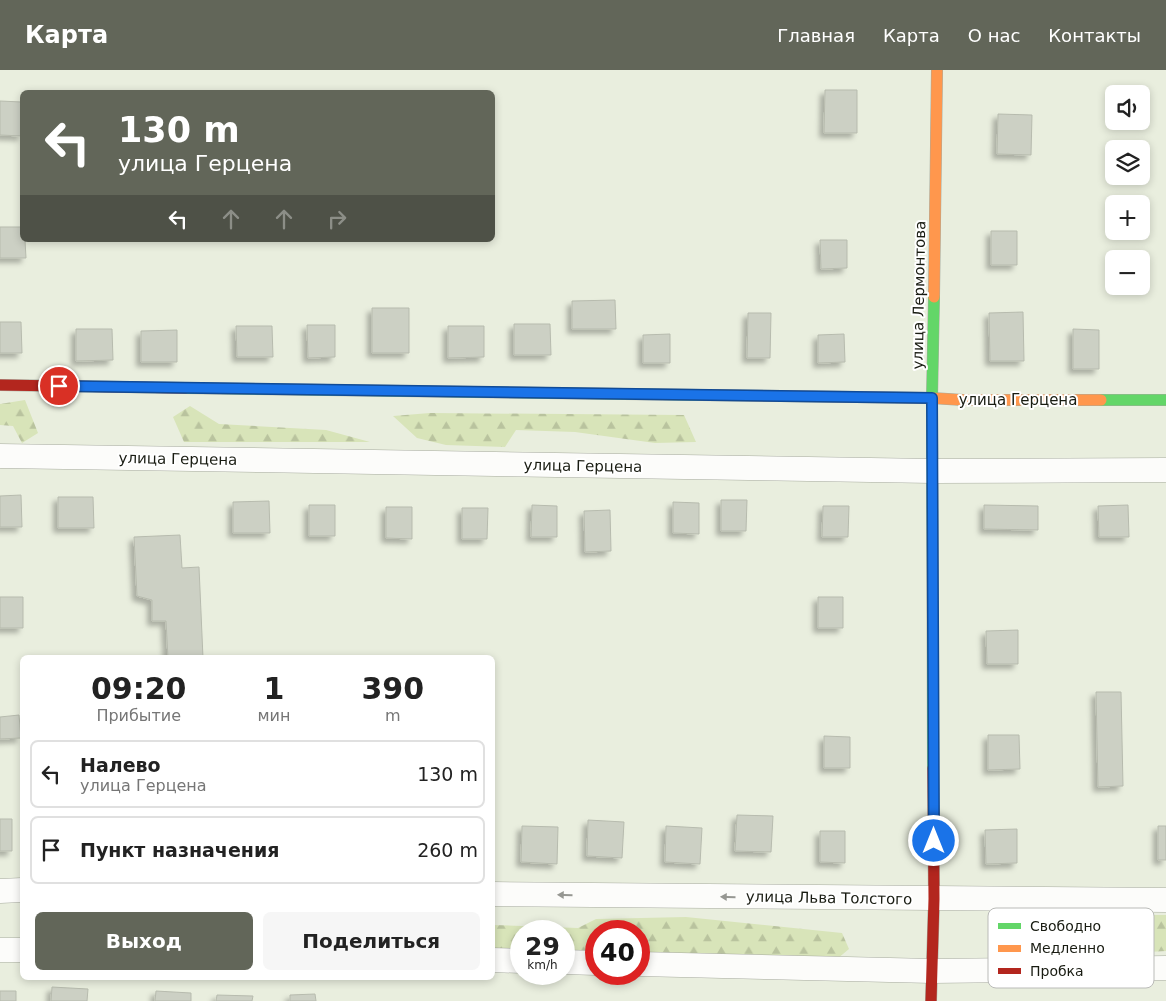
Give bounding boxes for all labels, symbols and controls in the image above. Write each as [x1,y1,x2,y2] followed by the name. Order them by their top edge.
[25,21,108,49] text: Карта
[777,25,855,46] text: Главная
[883,25,940,46] text: Карта
[968,25,1020,46] text: О нас
[1048,25,1141,46] text: Контакты
[1105,85,1150,295] map controls
[1105,85,1150,130] button: sound
[35,110,100,175] icon: left
[118,110,240,150] text: 130 m
[1105,140,1150,185] button: layers
[118,151,292,176] text: улица Герцена
[1105,195,1150,240] button: +
[164,205,192,233] icon: left
[217,205,245,233] icon: ahead
[270,205,298,233] icon: ahead
[323,205,351,233] icon: right
[909,221,929,369] street label: улица Лермонтова
[1105,250,1150,295] button: −
[38,365,80,407] pin
[45,372,73,400] icon: arrive
[959,391,1077,409] street label: улица Герцена
[118,449,238,469] street label: улица Герцена
[523,456,643,476] street label: улица Герцена
[91,671,186,706] text: 09:20
[264,671,284,706] text: 1
[361,671,424,706] text: 390
[96,706,181,725] text: Прибытие
[257,706,290,725] text: мин
[385,706,401,725] text: m
[80,754,161,776] text: Налево
[37,760,65,788] icon: left
[417,763,478,785] text: 130 m
[80,776,207,795] text: улица Герцена
[907,814,959,866] position arrow
[37,836,65,864] icon: arrive
[80,839,279,861] text: Пункт назначения
[417,839,478,861] text: 260 m
[746,888,912,908] street label: улица Льва Толстого
[557,891,573,899] one-way arrow
[719,893,735,901] one-way arrow
[988,908,1154,988] legend
[35,912,253,970] button: Выход
[263,912,480,970] button: Поделиться
[1030,918,1101,934] text: Свободно
[585,920,650,985] speed limit sign: 40
[525,932,560,961] text: 29
[1030,940,1105,956] text: Медленно
[527,958,558,972] text: km/h
[1030,963,1084,979] text: Пробка

